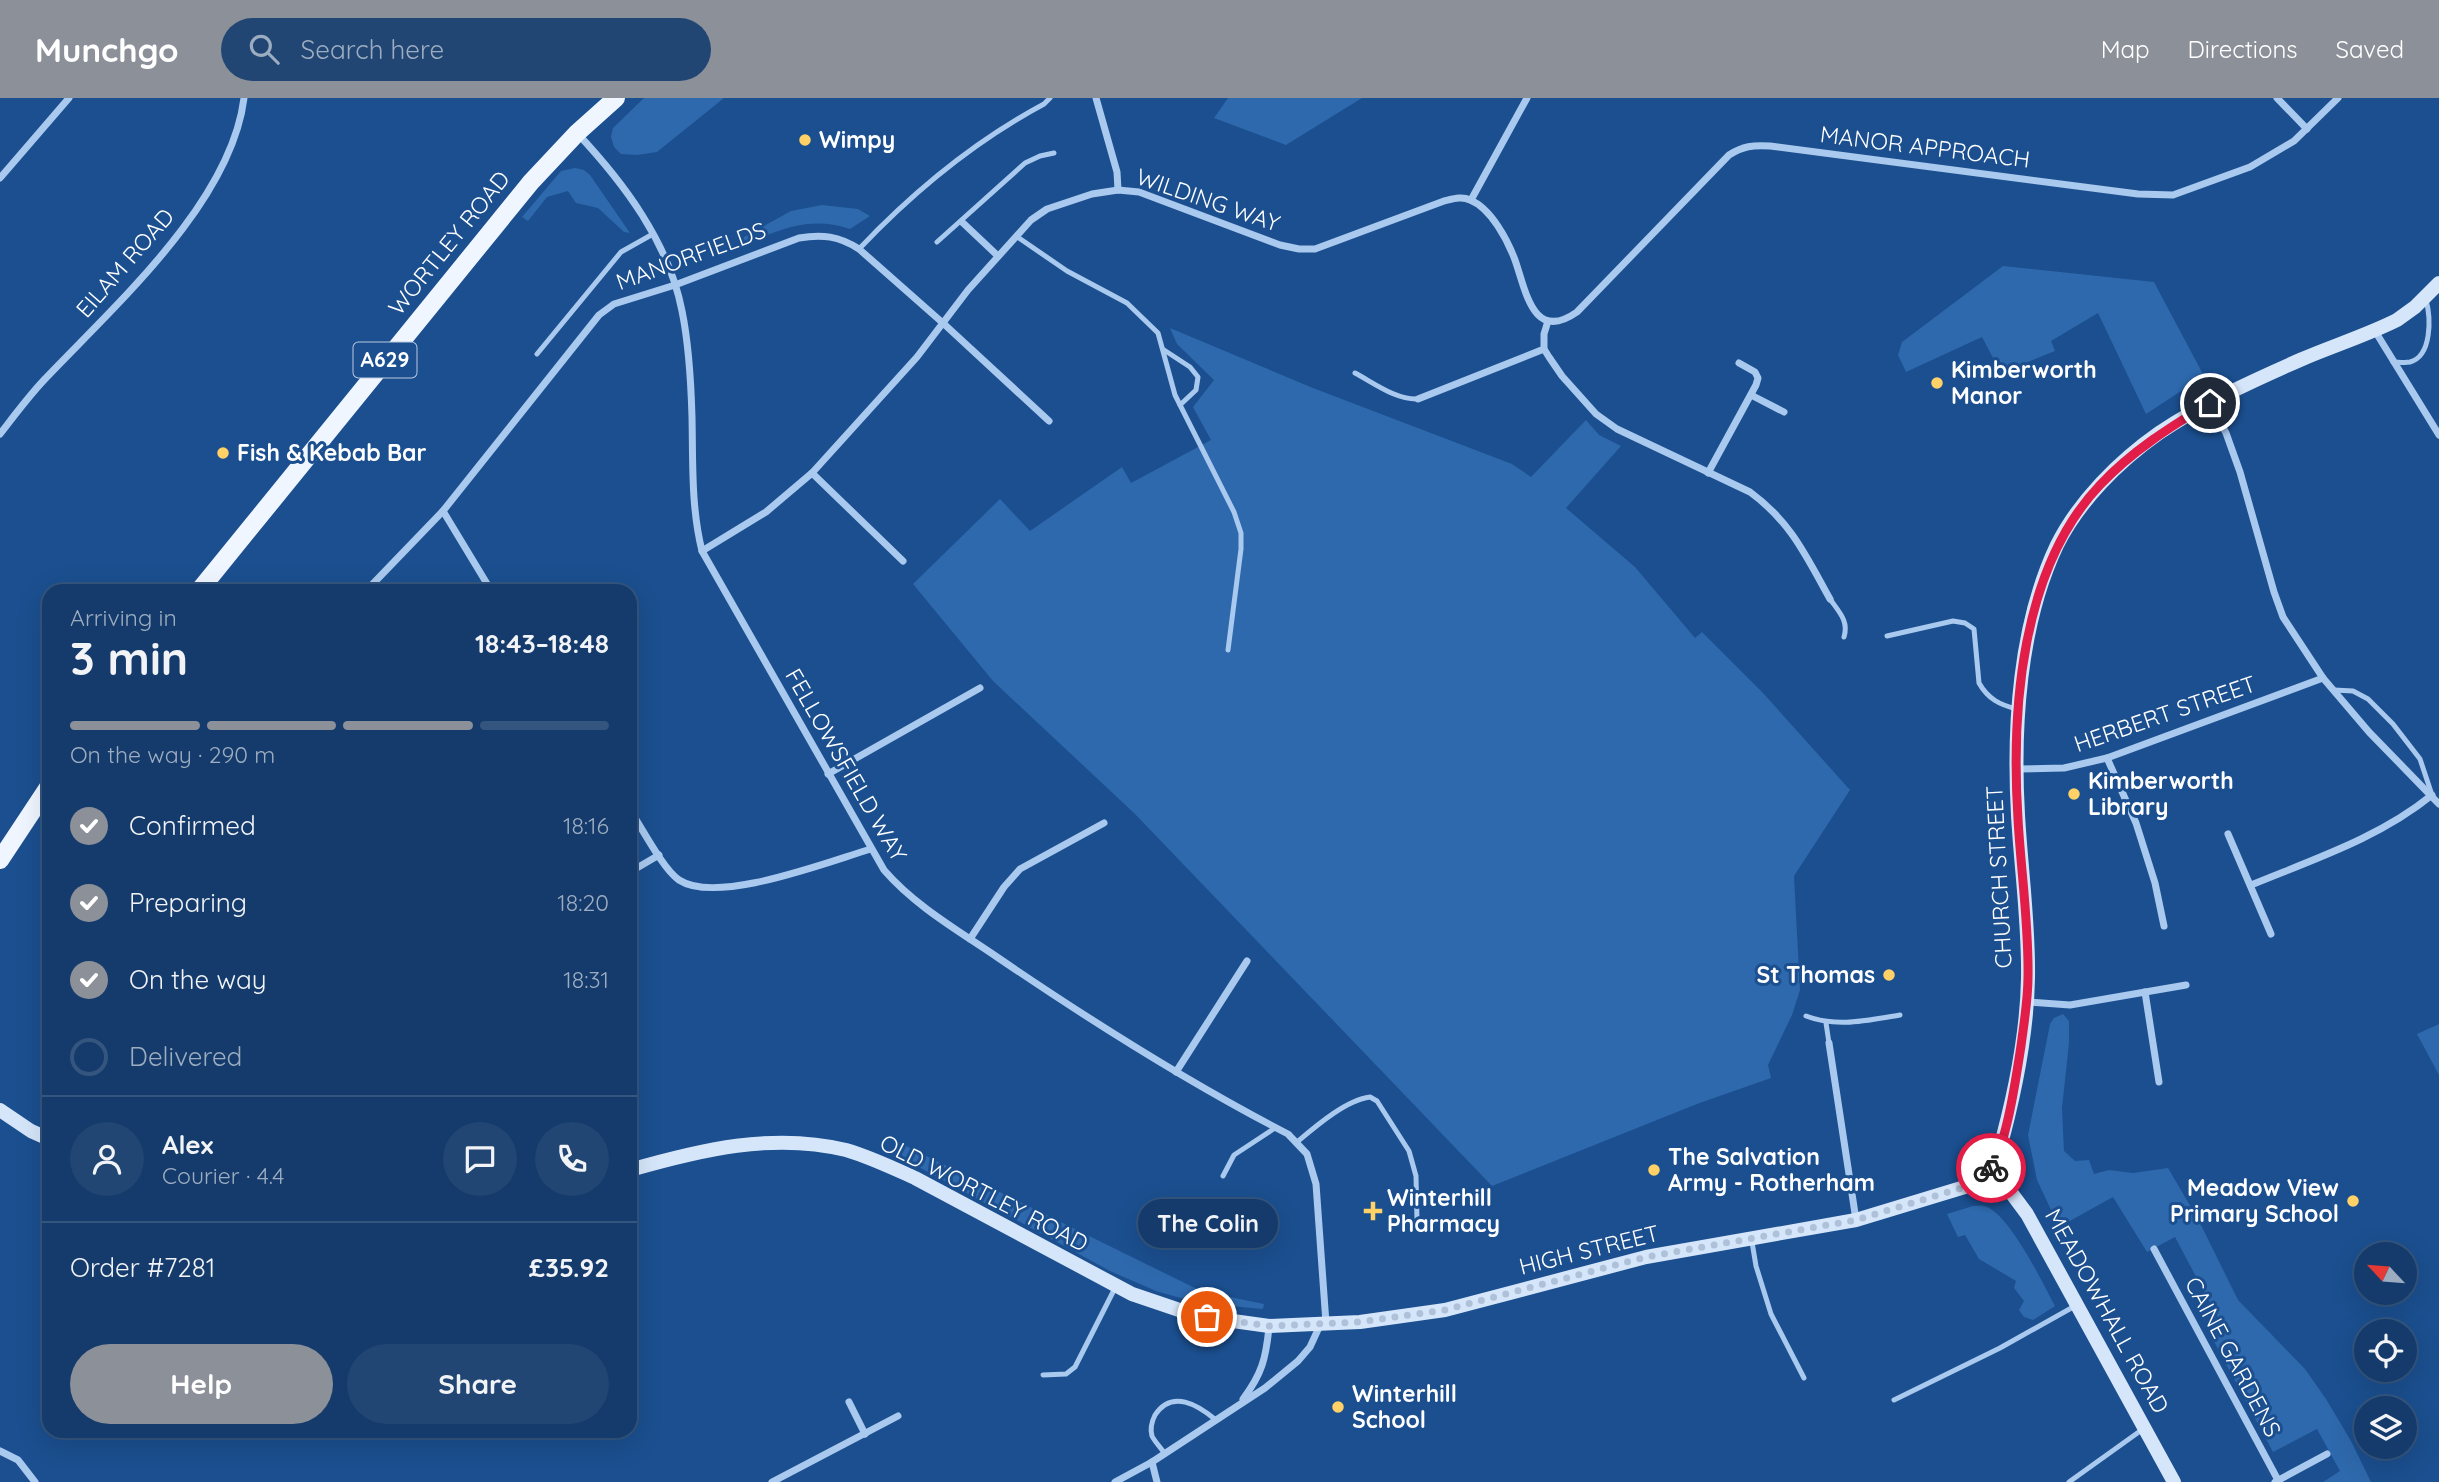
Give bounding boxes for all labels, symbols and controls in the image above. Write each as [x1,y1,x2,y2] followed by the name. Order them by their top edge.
[221,18,711,81] search box
[35,29,179,70] text: Munchgo
[245,30,283,68] icon: search
[301,33,444,66] text: Search here
[2101,34,2150,64] text: Map
[2188,34,2298,64] text: Directions
[2336,34,2404,64] text: Saved
[1818,119,2032,174] street label: MANOR APPROACH
[819,125,895,154] place label: Wimpy
[797,132,813,148] marker: Wimpy
[1133,161,1284,238] street label: WILDING WAY
[382,165,516,321] street label: WORTLEY ROAD
[69,202,180,323] street label: EILAM ROAD
[612,215,770,296] street label: MANORFIELDS
[354,342,416,378] road number: A629
[1951,355,2097,410] place label: Kimberworth Manor
[2180,373,2240,433] pin
[1929,375,1945,391] marker: Kimberworth Manor
[2191,384,2229,422] icon: home
[237,438,427,467] place label: Fish & Kebab Bar
[215,445,231,461] marker: Fish & Kebab Bar
[70,603,177,632] text: Arriving in
[475,627,609,660] text: 18:43–18:48
[70,629,188,687] text: 3 min
[779,663,914,867] street label: FELLOWSFIELD WAY
[2070,669,2260,758] street label: HERBERT STREET
[70,740,275,769] text: On the way · 290 m
[2088,766,2234,821] place label: Kimberworth Library
[1979,785,2018,969] street label: CHURCH STREET
[2066,786,2082,802] marker: Kimberworth Library
[70,807,108,845] icon: check
[129,809,256,842] text: Confirmed
[563,811,609,840] text: 18:16
[70,884,108,922] icon: check
[129,886,247,919] text: Preparing
[557,888,609,917] text: 18:20
[1756,960,1875,989] place label: St Thomas
[70,961,108,999] icon: check
[129,963,267,996] text: On the way
[563,965,609,994] text: 18:31
[1881,967,1897,983] marker: St Thomas
[129,1040,242,1073] text: Delivered
[70,1122,144,1196] button: person
[443,1122,517,1196] button: chat
[535,1122,609,1196] button: phone
[875,1127,1093,1258] street label: OLD WORTLEY ROAD
[162,1128,213,1161] text: Alex
[1956,1133,2026,1203] courier
[1668,1142,1875,1197] place label: The Salvation Army - Rotherham
[1972,1149,2010,1187] icon: bike
[162,1161,284,1190] text: Courier · 4.4
[1646,1162,1662,1178] marker: The Salvation Army - Rotherham
[2170,1173,2339,1228] place label: Meadow View Primary School
[1387,1183,1500,1238] place label: Winterhill Pharmacy
[2345,1193,2361,1209] marker: Meadow View Primary School
[1137,1198,1277,1247] callout: The Colin
[1365,1203,1381,1219] marker: Winterhill Pharmacy
[2039,1203,2176,1418] street label: MEADOWHALL ROAD
[1157,1209,1259,1238] text: The Colin
[1516,1218,1662,1281] street label: HIGH STREET
[2354,1242,2417,1306] north arrow
[2354,1242,2417,1459] map controls
[70,1251,215,1284] text: Order #7281
[529,1251,609,1284] text: £35.92
[2179,1272,2288,1442] street label: CAINE GARDENS
[1177,1287,1237,1347] pin
[1188,1298,1226,1336] icon: bag
[2354,1319,2417,1382] button: locate
[70,1344,333,1424] button: Help
[347,1344,609,1424] button: Share
[1352,1379,1457,1434] place label: Winterhill School
[2354,1396,2417,1459] button: layers
[1330,1399,1346,1415] marker: Winterhill School

